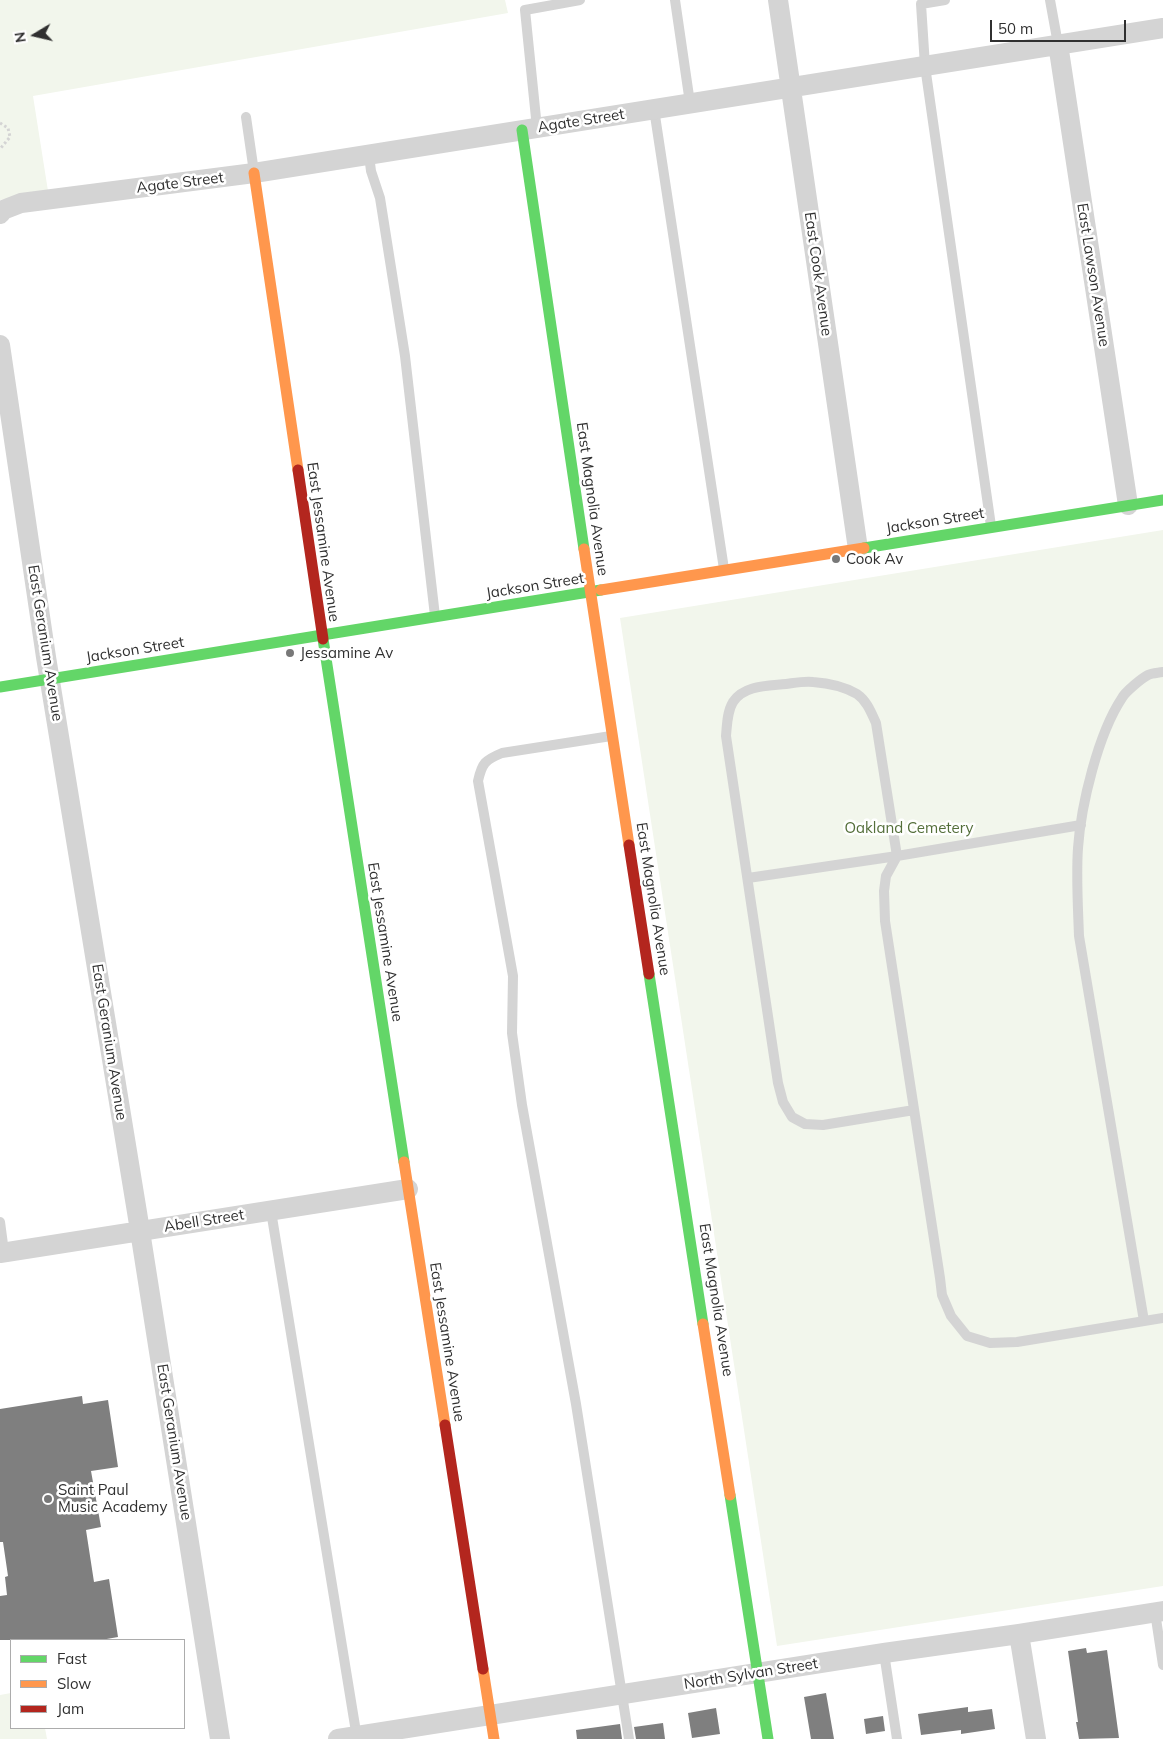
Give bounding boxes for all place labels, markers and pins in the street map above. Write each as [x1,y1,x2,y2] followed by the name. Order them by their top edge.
[846,550,903,568] place label: Cook Av
[830,553,842,565] marker: Cook Av
[300,644,393,662] place label: Jessamine Av
[284,647,296,659] marker: Jessamine Av
[58,1481,167,1516] place label: Saint Paul Music Academy
[42,1493,54,1505] marker: Saint Paul Music Academy

